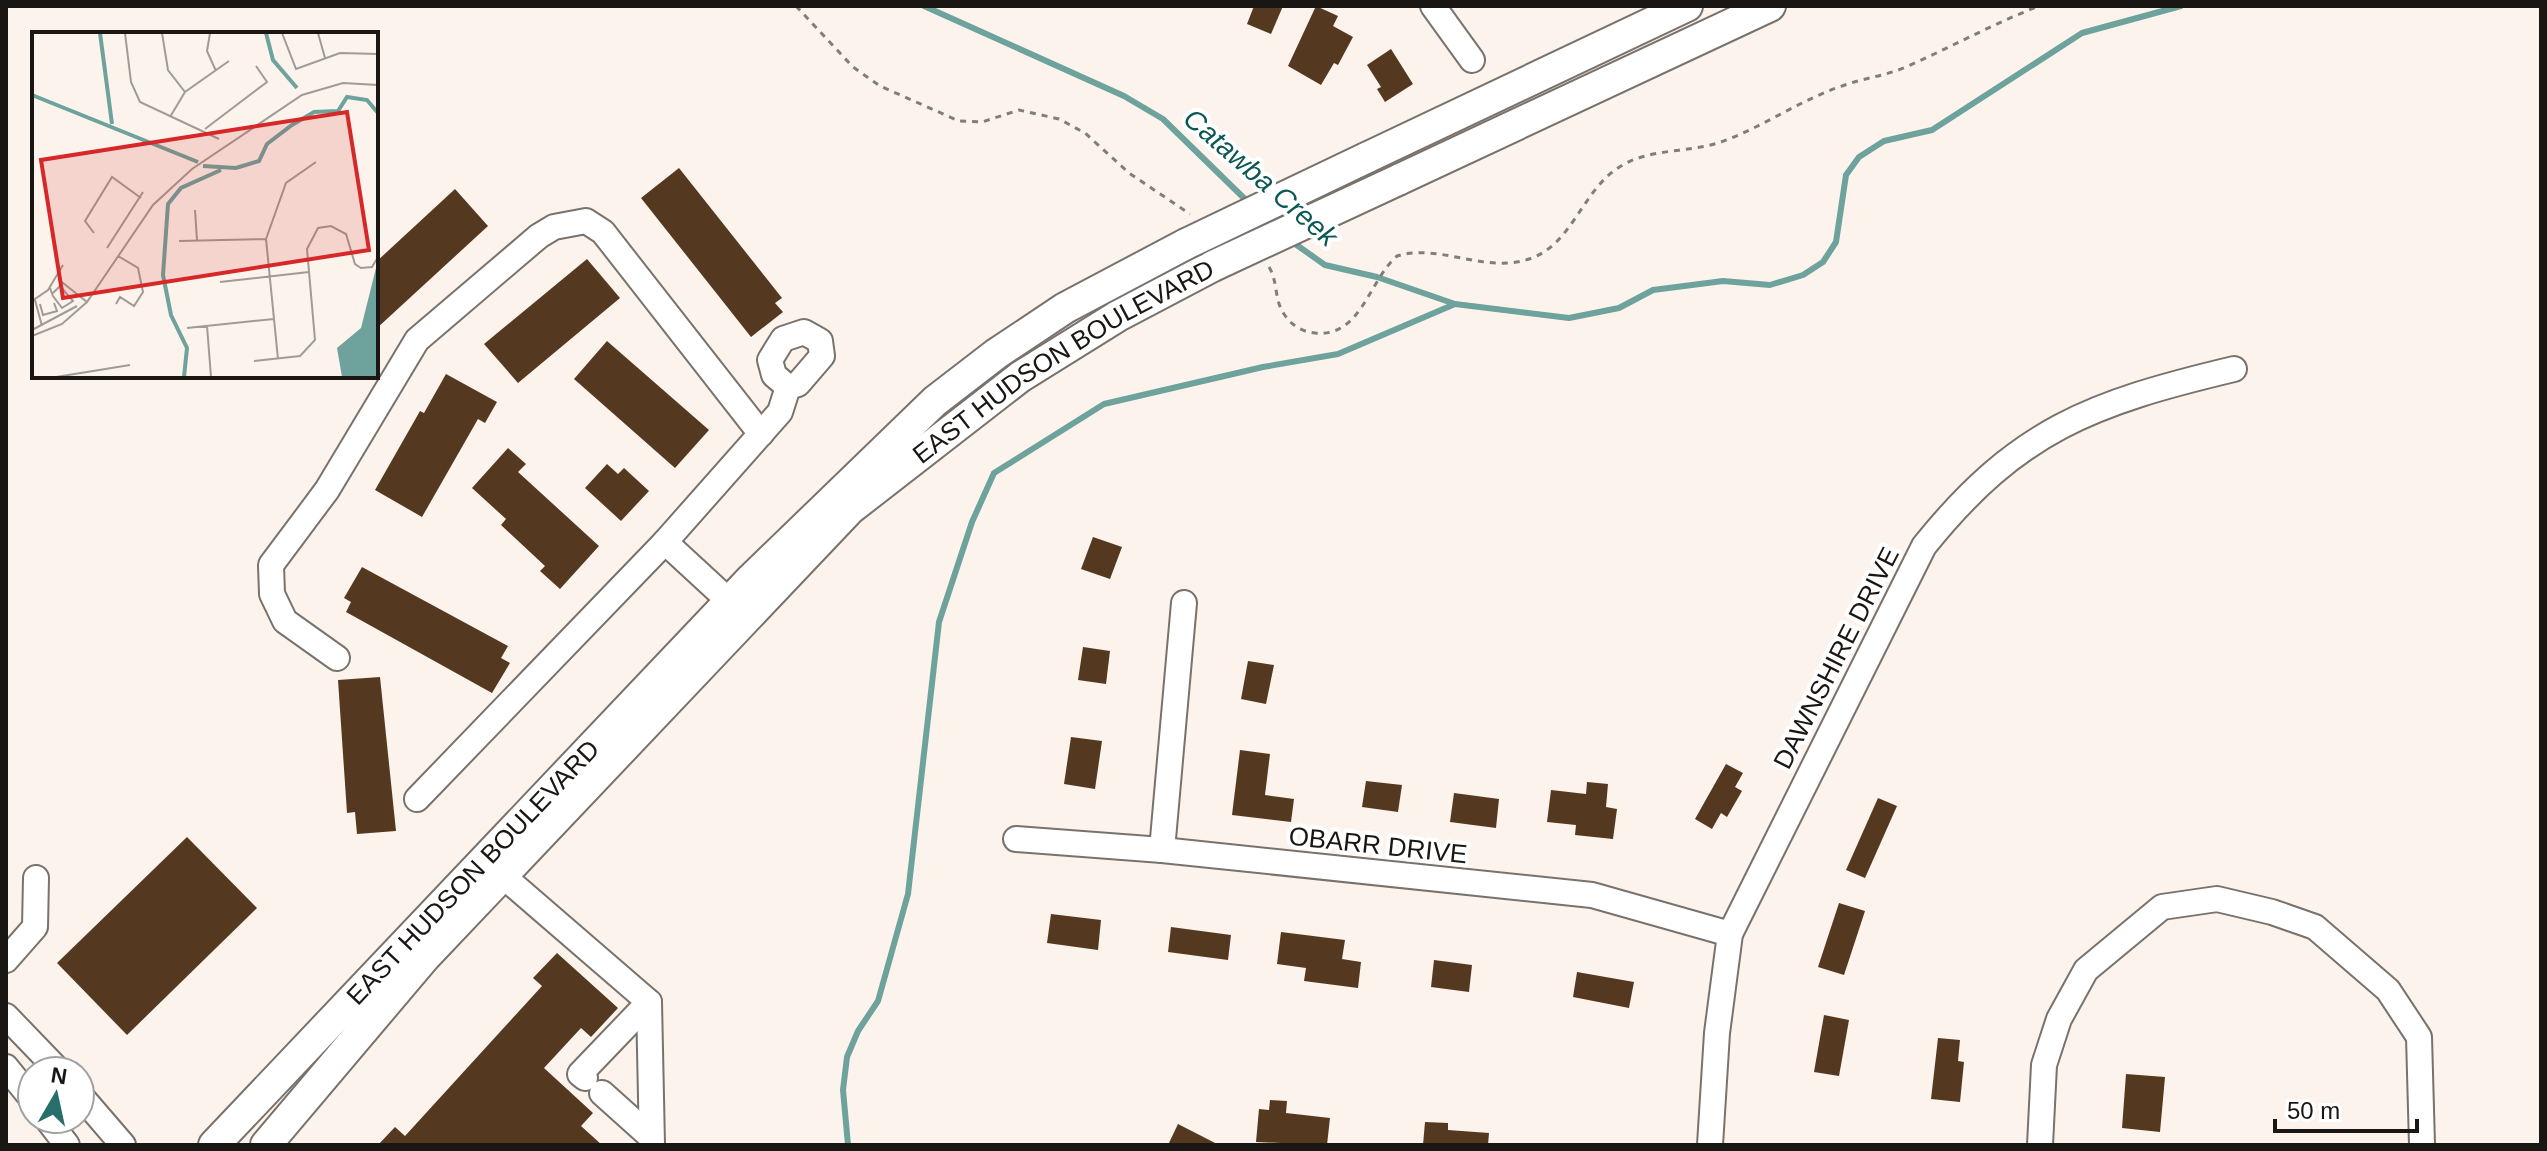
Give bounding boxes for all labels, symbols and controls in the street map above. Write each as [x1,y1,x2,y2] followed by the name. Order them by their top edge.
[32,32,378,378] inset map
[1178,102,1345,254] water label: Catawba Creek
[907,253,1219,470] street label: EAST HUDSON BOULEVARD
[1767,542,1905,774] street label: DAWNSHIRE DRIVE
[340,734,605,1011] street label: EAST HUDSON BOULEVARD
[1287,821,1469,869] street label: OBARR DRIVE
[16,1055,96,1135] north arrow
[49,1062,69,1089] text: N
[2275,1083,2417,1133] scale bar
[2287,1097,2340,1124] text: 50 m

